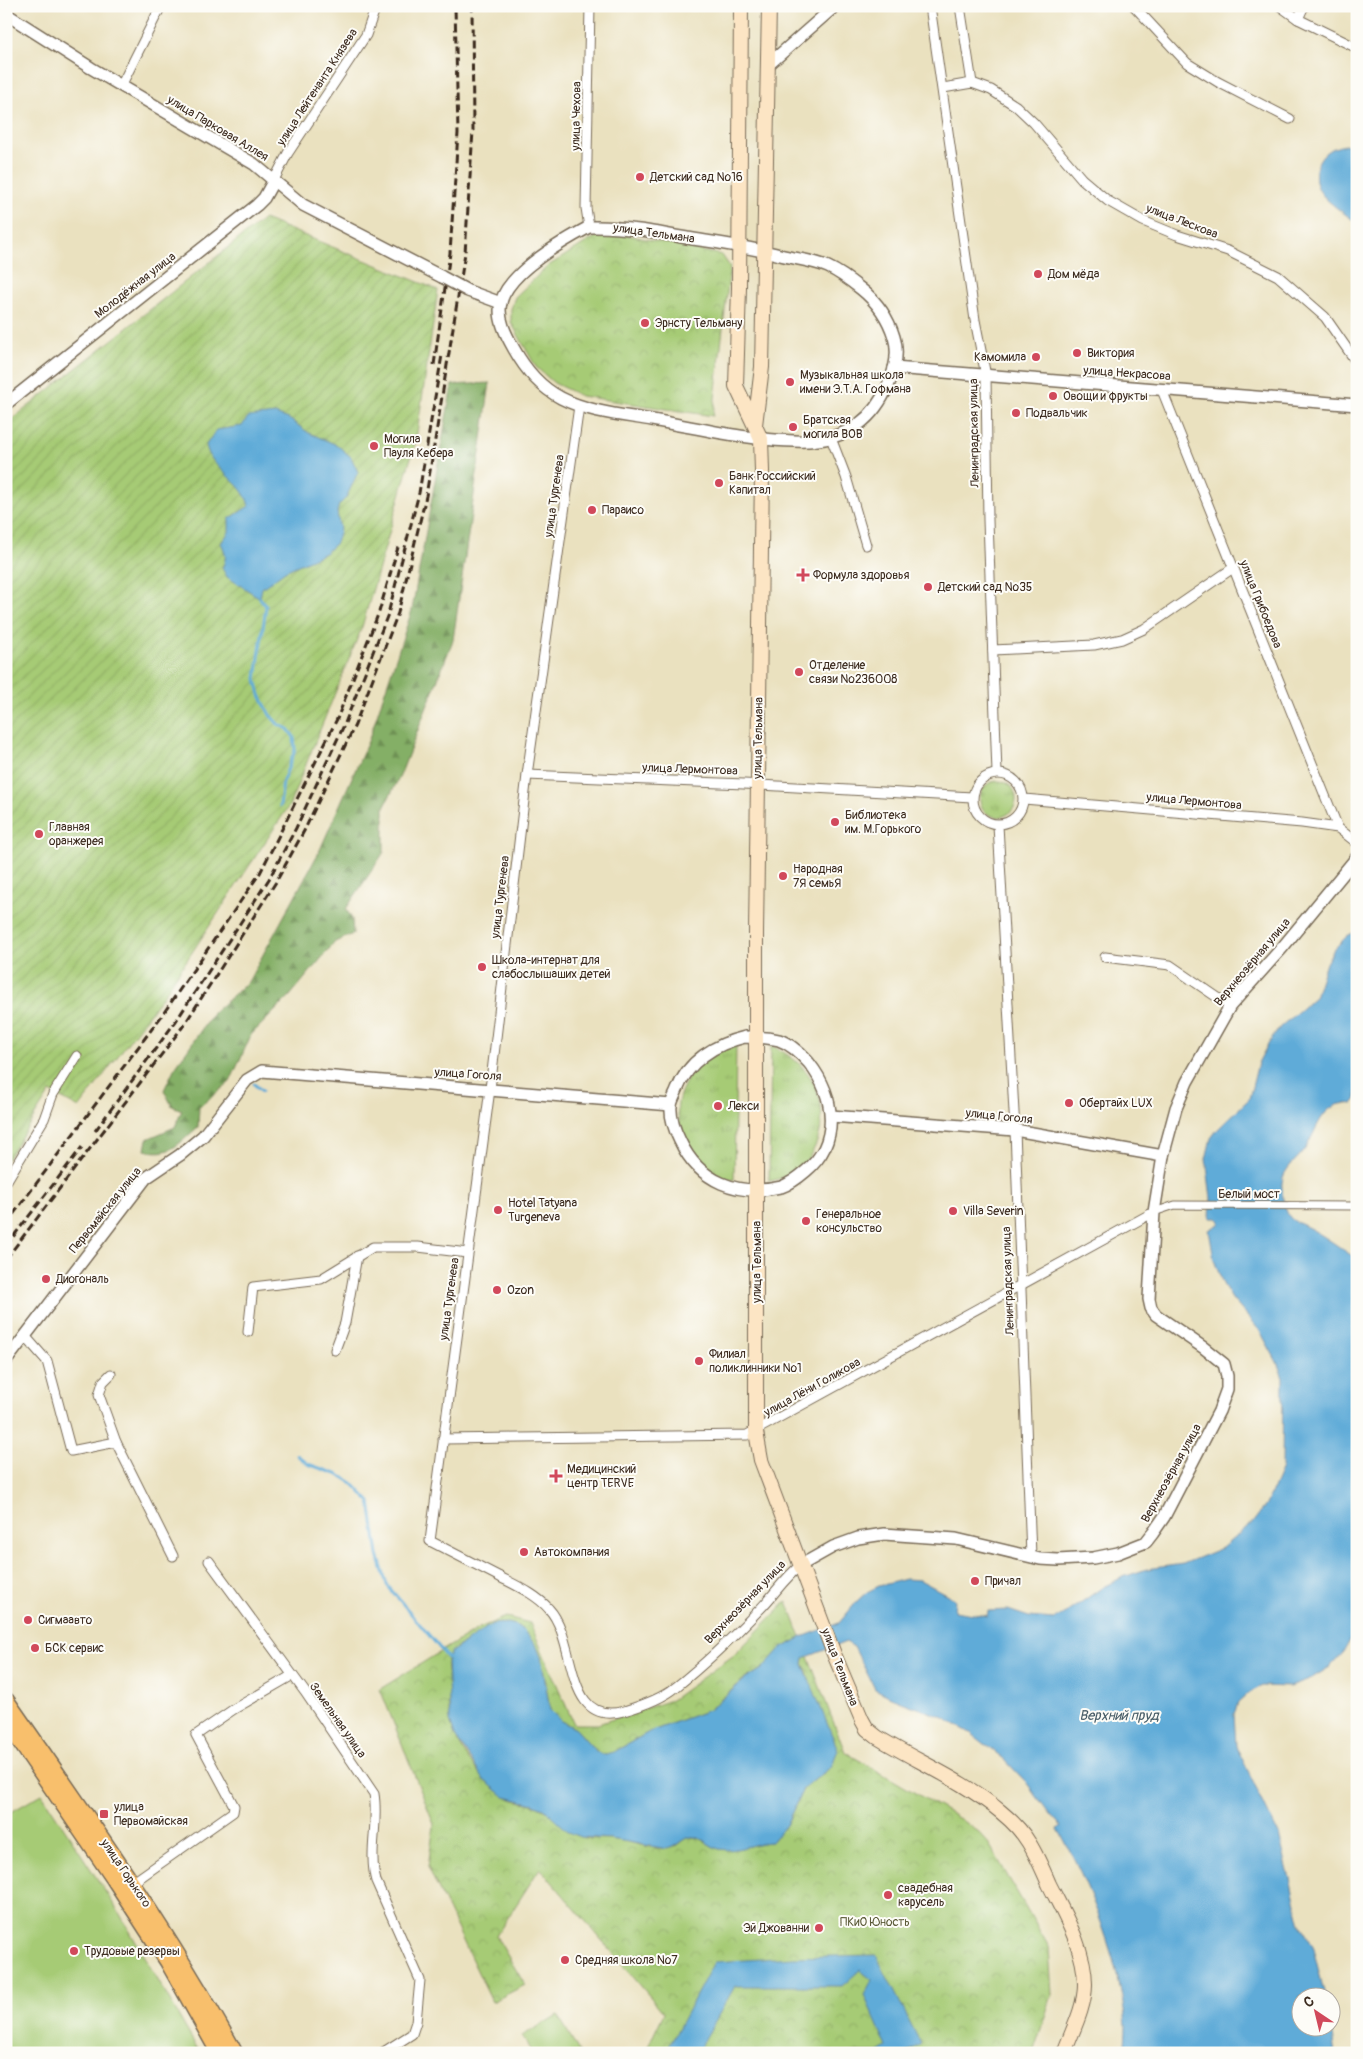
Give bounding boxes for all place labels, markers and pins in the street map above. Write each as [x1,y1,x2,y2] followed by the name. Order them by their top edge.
[649,170,743,185] place label: Детский сад №16
[634,171,646,183] marker: Детский сад №16
[1047,267,1100,282] place label: Дом мёда
[1032,268,1044,280] marker: Дом мёда
[655,316,742,331] place label: Эрнсту Тельману
[639,317,651,329] marker: Эрнсту Тельману
[1087,346,1135,361] place label: Виктория
[1071,347,1083,359] marker: Виктория
[974,350,1026,365] place label: Камомила
[1030,351,1042,363] marker: Камомила
[800,368,911,397] place label: Музыкальная школа имени Э.Т.А. Гофмана
[784,376,796,388] marker: Музыкальная школа имени Э.Т.А. Гофмана
[1063,389,1148,404] place label: Овощи и фрукты
[1047,390,1059,402] marker: Овощи и фрукты
[1026,406,1088,421] place label: Подвальчик
[1010,407,1022,419] marker: Подвальчик
[803,413,863,442] place label: Братская могила ВОВ
[787,421,799,433] marker: Братская могила ВОВ
[384,432,454,461] place label: Могила Пауля Кебера
[368,440,380,452] marker: Могила Пауля Кебера
[729,469,816,498] place label: Банк Российский Капитал
[713,477,725,489] marker: Банк Российский Капитал
[602,503,644,518] place label: Параисо
[586,504,598,516] marker: Параисо
[813,568,910,583] place label: Формула здоровья
[797,569,809,581] marker: Формула здоровья
[937,580,1032,595] place label: Детский сад №35
[922,581,934,593] marker: Детский сад №35
[809,658,897,687] place label: Отделение связи №236008
[793,666,805,678] marker: Отделение связи №236008
[845,808,922,837] place label: Библиотека им. М.Горького
[829,816,841,828] marker: Библиотека им. М.Горького
[49,820,104,849] place label: Главная оранжерея
[33,828,45,840] marker: Главная оранжерея
[793,862,843,891] place label: Народная 7Я семьЯ
[777,870,789,882] marker: Народная 7Я семьЯ
[492,953,611,982] place label: Школа-интернат для слабослышаших детей
[476,961,488,973] marker: Школа-интернат для слабослышаших детей
[1079,1096,1153,1111] place label: Обертайх LUX
[1063,1097,1075,1109] marker: Обертайх LUX
[727,1099,759,1114] place label: Лекси
[712,1100,724,1112] marker: Лекси
[508,1196,577,1225] place label: Hotel Tatyana Turgeneva
[492,1204,504,1216] marker: Hotel Tatyana Turgeneva
[963,1204,1024,1219] place label: Villa Severin
[947,1205,959,1217] marker: Villa Severin
[816,1207,882,1236] place label: Генеральное консульство
[800,1215,812,1227] marker: Генеральное консульство
[55,1272,109,1287] place label: Диогональ
[40,1273,52,1285] marker: Диогональ
[507,1283,534,1298] place label: Ozon
[491,1284,503,1296] marker: Ozon
[709,1347,802,1376] place label: Филиал поликлинники №1
[693,1355,705,1367] marker: Филиал поликлинники №1
[567,1462,637,1491] place label: Медицинский центр TERVE
[549,1469,563,1483] marker: Медицинский центр TERVE
[534,1545,610,1560] place label: Автокомпания
[518,1546,530,1558] marker: Автокомпания
[985,1574,1021,1589] place label: Причал
[969,1575,981,1587] marker: Причал
[38,1613,93,1628] place label: Сигмаавто
[22,1614,34,1626] marker: Сигмаавто
[45,1641,104,1656] place label: БСК сервис
[29,1642,41,1654] marker: БСК сервис
[113,1800,188,1829] place label: улица Первомайская
[98,1808,110,1820] marker: улица Первомайская
[898,1881,953,1910] place label: свадебная карусель
[882,1889,894,1901] marker: свадебная карусель
[743,1921,810,1936] place label: Эй Джованни
[813,1922,825,1934] marker: Эй Джованни
[84,1944,180,1959] place label: Трудовые резервы
[68,1945,80,1957] marker: Трудовые резервы
[575,1953,678,1968] place label: Средняя школа №7
[559,1954,571,1966] marker: Средняя школа №7

